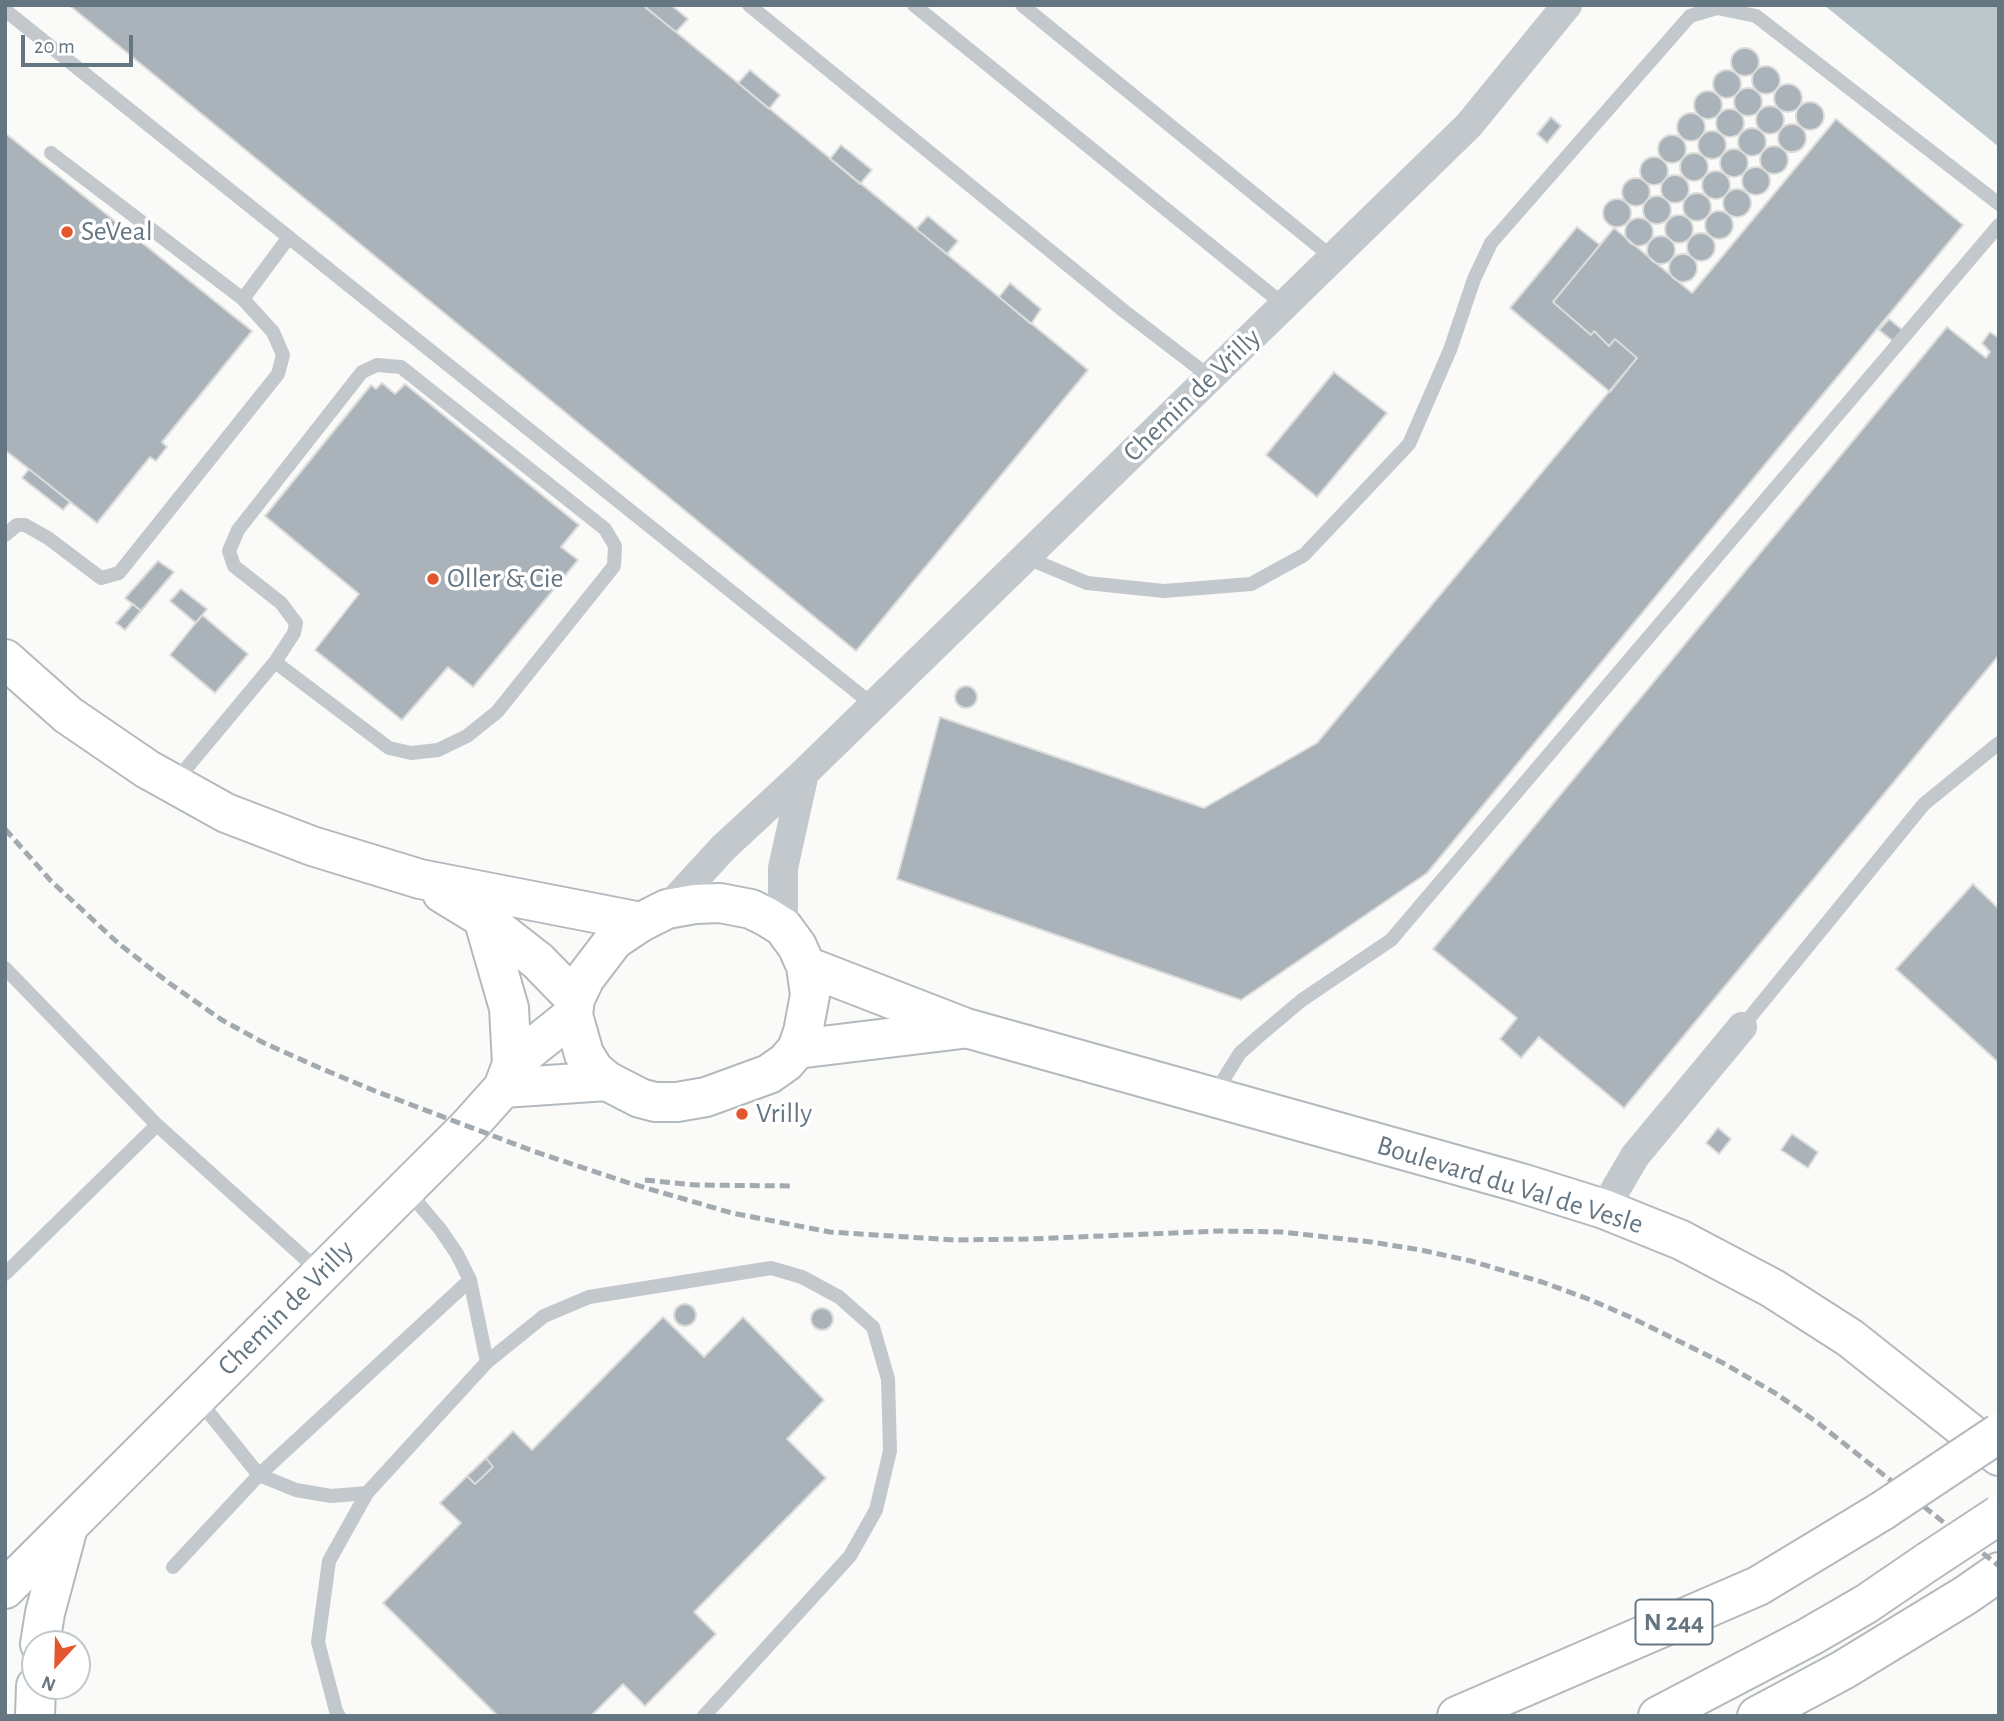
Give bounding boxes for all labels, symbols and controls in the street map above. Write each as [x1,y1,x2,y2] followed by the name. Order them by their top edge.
[24,21,136,65] scale bar
[34,36,75,57] text: 20 m
[81,215,153,249] place label: SeVeal
[59,224,75,240] marker: SeVeal
[1116,321,1268,469] street label: Chemin de Vrilly
[447,562,563,596] place label: Oller & Cie
[425,571,441,587] marker: Oller & Cie
[756,1097,812,1131] place label: Vrilly
[734,1106,750,1122] marker: Vrilly
[1373,1128,1647,1242] street label: Boulevard du Val de Vesle
[211,1233,361,1383] street label: Chemin de Vrilly
[1636,1600,1712,1644] road number: N 244
[21,1630,91,1700] north arrow
[39,1672,58,1694] text: N

